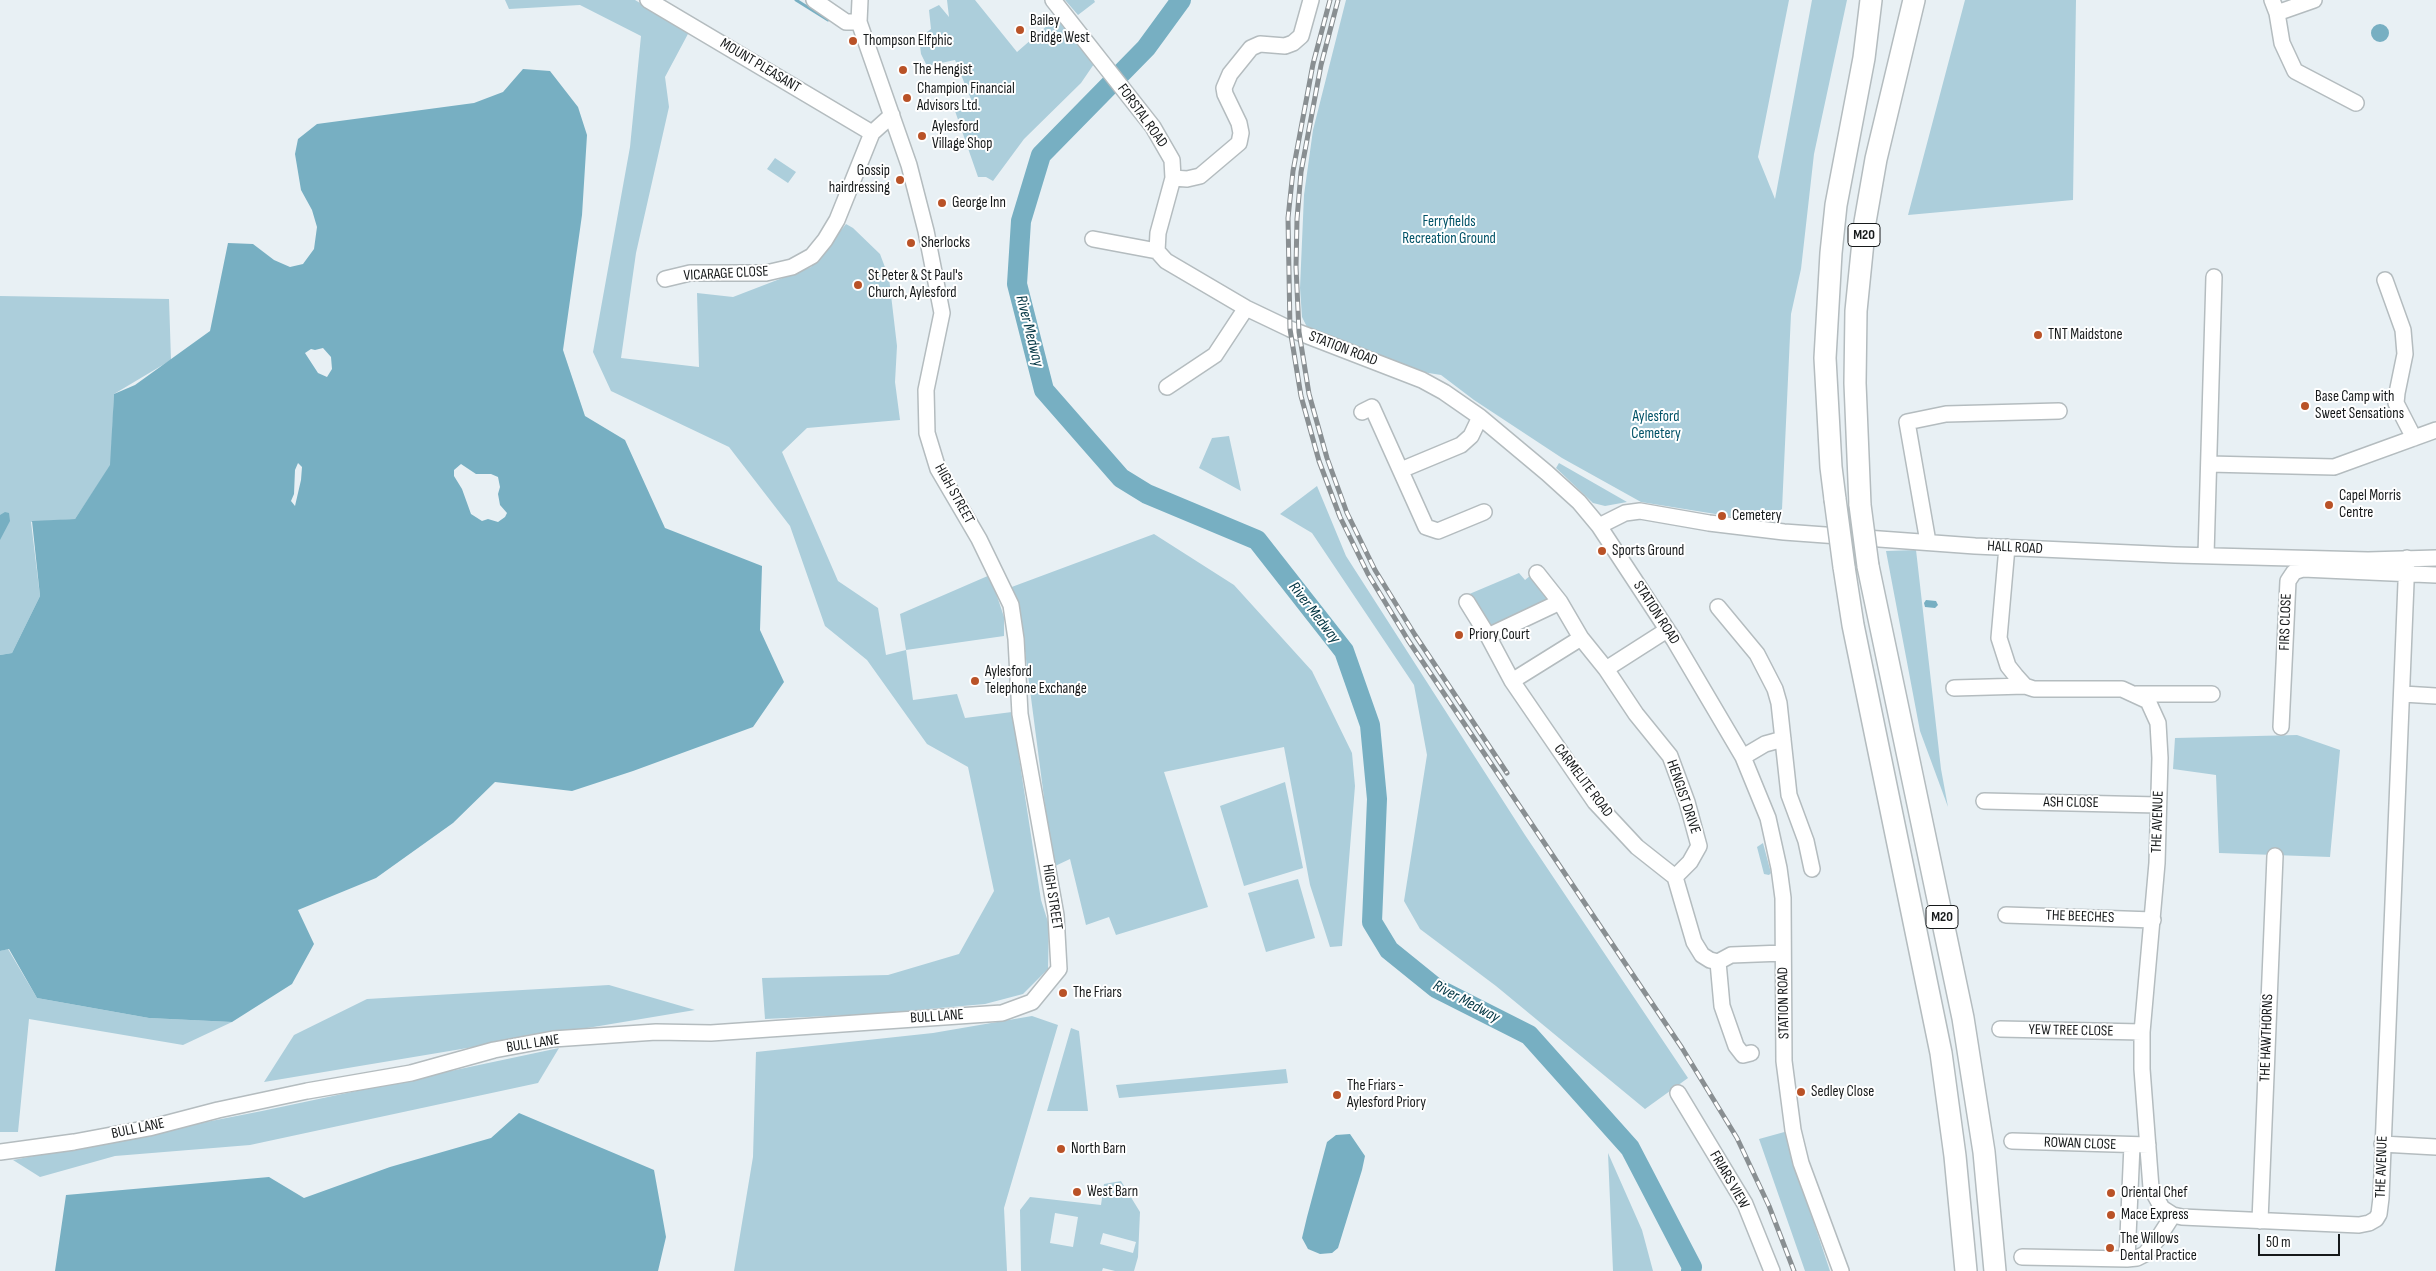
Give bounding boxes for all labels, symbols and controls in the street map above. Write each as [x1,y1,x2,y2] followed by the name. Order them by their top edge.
[1030,12,1090,47] place label: Bailey Bridge West
[1014,24,1026,36] marker: Bailey Bridge West
[863,32,953,50] place label: Thompson Elfphic
[716,35,804,97] street label: MOUNT PLEASANT
[847,35,859,47] marker: Thompson Elfphic
[913,61,973,79] place label: The Hengist
[897,64,909,76] marker: The Hengist
[917,80,1015,115] place label: Champion Financial Advisors Ltd.
[1113,81,1171,151] street label: FORSTAL ROAD
[901,92,913,104] marker: Champion Financial Advisors Ltd.
[932,118,993,153] place label: Aylesford Village Shop
[916,130,928,142] marker: Aylesford Village Shop
[829,162,890,197] place label: Gossip hairdressing
[894,174,906,186] marker: Gossip hairdressing
[952,194,1006,212] place label: George Inn
[936,197,948,209] marker: George Inn
[1402,213,1496,248] park label: Ferryfields Recreation Ground
[1848,224,1880,246] road number: M20
[921,234,970,252] place label: Sherlocks
[905,237,917,249] marker: Sherlocks
[683,263,769,285] street label: VICARAGE CLOSE
[868,267,963,302] place label: St Peter & St Paul's Church, Aylesford
[852,279,864,291] marker: St Peter & St Paul's Church, Aylesford
[1011,293,1047,369] water label: River Medway
[2048,326,2122,344] place label: TNT Maidstone
[1306,328,1380,370] street label: STATION ROAD
[2032,329,2044,341] marker: TNT Maidstone
[2315,388,2404,423] place label: Base Camp with Sweet Sensations
[2299,400,2311,412] marker: Base Camp with Sweet Sensations
[1631,408,1681,443] park label: Aylesford Cemetery
[930,461,978,527] street label: HIGH STREET
[2339,487,2401,522] place label: Capel Morris Centre
[2323,499,2335,511] marker: Capel Morris Centre
[1732,507,1781,525] place label: Cemetery
[1716,510,1728,522] marker: Cemetery
[1987,538,2043,558] street label: HALL ROAD
[1612,542,1684,560] place label: Sports Ground
[1596,545,1608,557] marker: Sports Ground
[1284,578,1344,648] water label: River Medway
[1629,578,1683,648] street label: STATION ROAD
[2276,593,2296,651] street label: FIRS CLOSE
[1469,626,1530,644] place label: Priory Court
[1453,629,1465,641] marker: Priory Court
[985,663,1087,698] place label: Aylesford Telephone Exchange
[969,675,981,687] marker: Aylesford Telephone Exchange
[1550,741,1616,821] street label: CARMELITE ROAD
[1662,758,1704,836] street label: HENGIST DRIVE
[2148,790,2168,854] street label: THE AVENUE
[2043,794,2099,812] street label: ASH CLOSE
[1038,863,1066,931] street label: HIGH STREET
[1926,906,1958,929] road number: M20
[2045,907,2115,927] street label: THE BEECHES
[1774,967,1794,1039] street label: STATION ROAD
[1429,976,1503,1028] water label: River Medway
[1073,984,1122,1002] place label: The Friars
[1057,987,1069,999] marker: The Friars
[2256,994,2278,1082] street label: THE HAWTHORNS
[910,1006,964,1028] street label: BULL LANE
[2028,1021,2114,1041] street label: YEW TREE CLOSE
[505,1031,561,1057] street label: BULL LANE
[1347,1077,1426,1112] place label: The Friars - Aylesford Priory
[1811,1083,1874,1101] place label: Sedley Close
[1795,1086,1807,1098] marker: Sedley Close
[1331,1089,1343,1101] marker: The Friars - Aylesford Priory
[110,1115,166,1143] street label: BULL LANE
[2043,1134,2117,1154] street label: ROWAN CLOSE
[2372,1135,2392,1199] street label: THE AVENUE
[1071,1140,1126,1158] place label: North Barn
[1055,1143,1067,1155] marker: North Barn
[1705,1148,1753,1212] street label: FRIARS VIEW
[1087,1183,1138,1201] place label: West Barn
[2121,1184,2188,1202] place label: Oriental Chef
[1071,1186,1083,1198] marker: West Barn
[2105,1187,2117,1199] marker: Oriental Chef
[2121,1206,2189,1224] place label: Mace Express
[2105,1209,2117,1221] marker: Mace Express
[2261,1224,2344,1256] scale bar
[2120,1230,2197,1265] place label: The Willows Dental Practice
[2266,1233,2291,1252] text: 50 m
[2104,1242,2116,1254] marker: The Willows Dental Practice

